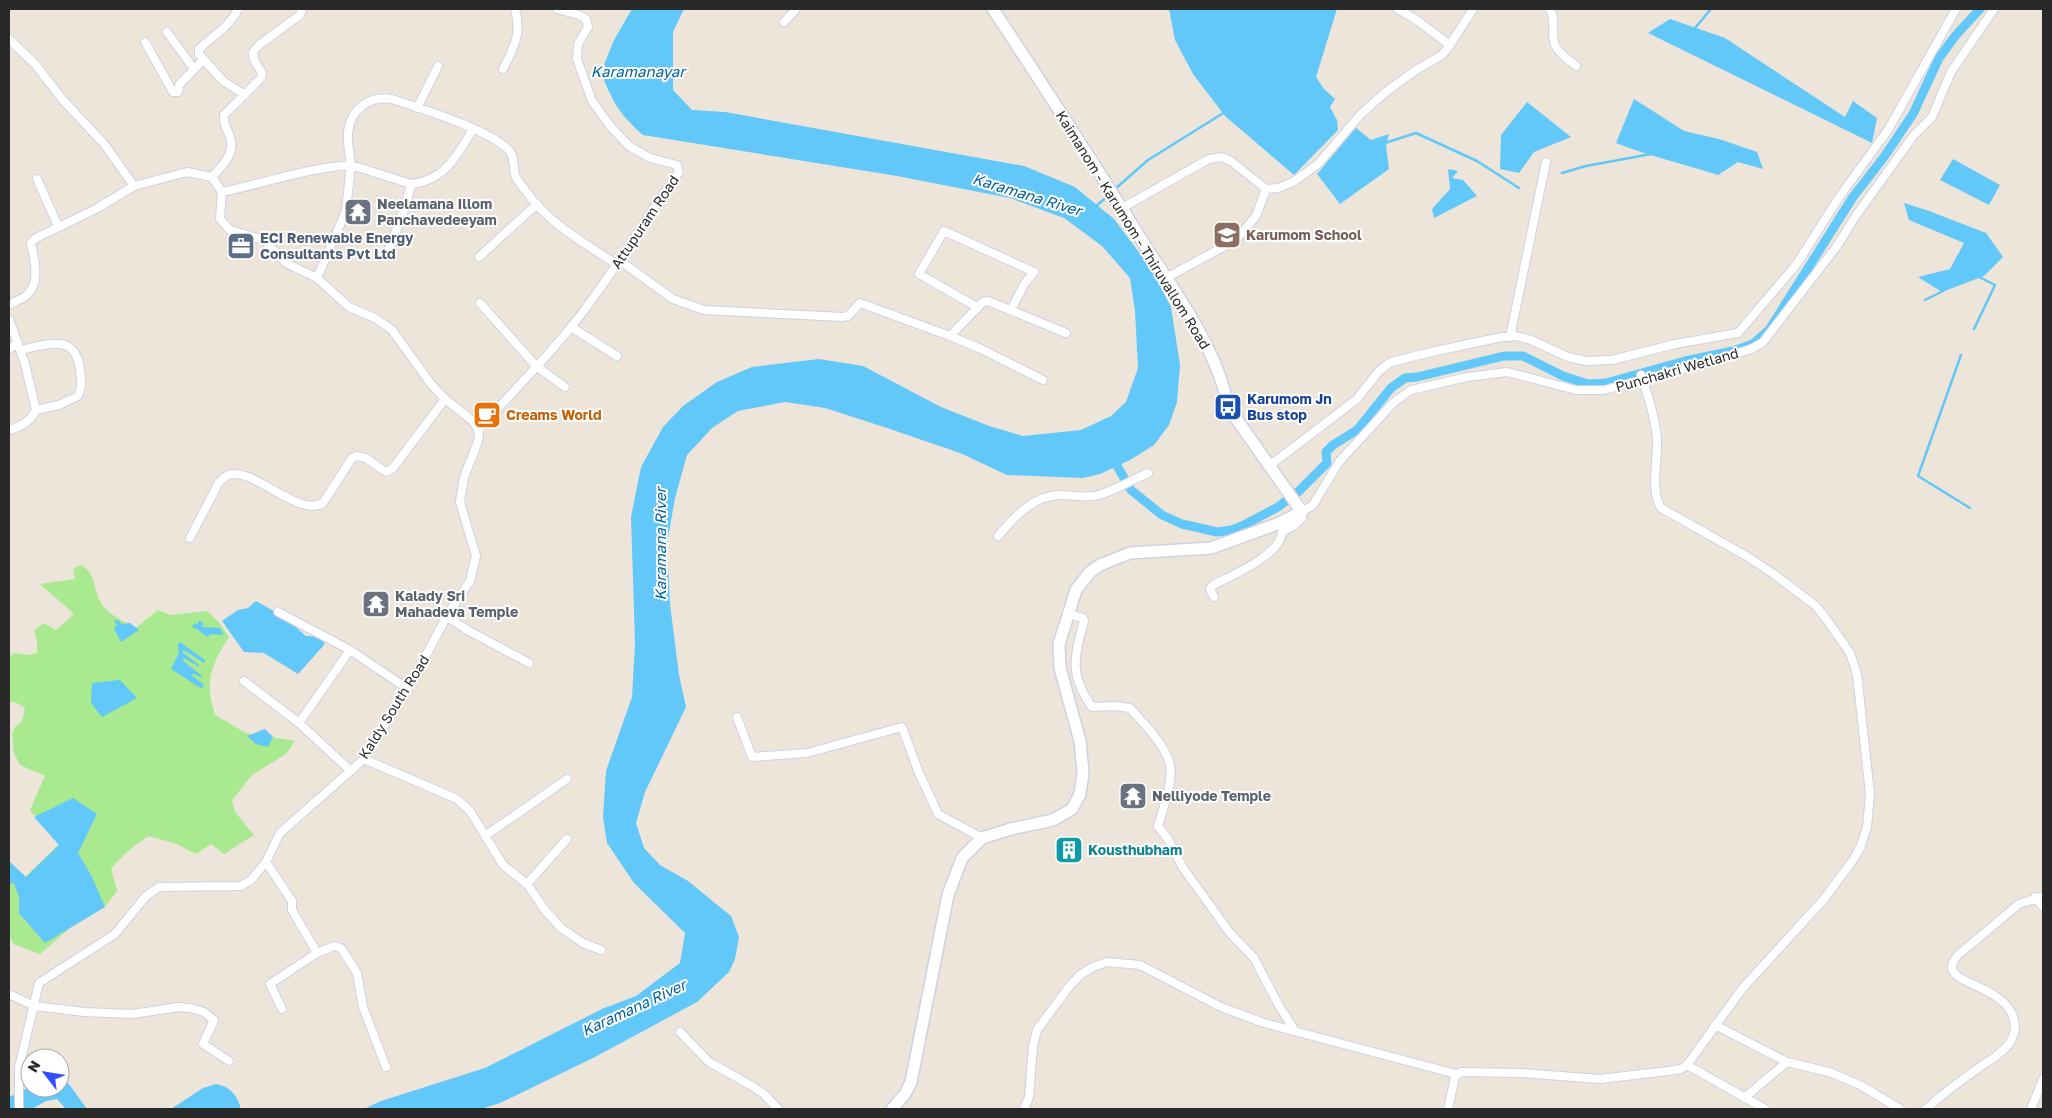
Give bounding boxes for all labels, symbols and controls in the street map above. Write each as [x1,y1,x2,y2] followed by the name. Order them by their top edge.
[591,62,687,81] water label: Karamanayar
[1053,107,1214,352] street label: Kaimanom - Karumom - Thiruvallom Road
[971,169,1086,220] water label: Karamana River
[607,172,682,272] street label: Attupuram Road
[377,195,497,228] place label: Neelamana Illom Panchavedeeyam
[343,197,373,227] temple icon: Neelamana Illom Panchavedeeyam
[1212,220,1242,250] school or university icon: Karumom School
[1246,226,1362,243] place label: Karumom School
[260,229,414,262] place label: ECI Renewable Energy Consultants Pvt Ltd
[226,231,256,261] office icon: ECI Renewable Energy Consultants Pvt Ltd
[1613,344,1740,395] street label: Punchakri Wetland
[1247,390,1332,423] place label: Karumom Jn Bus stop
[1213,392,1243,422] bus stop icon: Karumom Jn Bus stop
[472,400,502,430] cafe icon: Creams World
[506,406,602,423] place label: Creams World
[651,485,669,600] water label: Karamana River
[395,587,518,620] place label: Kalady Sri Mahadeva Temple
[361,589,391,619] temple icon: Kalady Sri Mahadeva Temple
[355,652,432,762] street label: Kaldy South Road
[1118,781,1148,811] temple icon: Nelliyode Temple
[1152,787,1271,804] place label: Nelliyode Temple
[1054,835,1084,865] building icon: Kousthubham
[1088,841,1182,858] place label: Kousthubham
[579,974,690,1039] water label: Karamana River
[20,1048,70,1098] north arrow
[23,1057,43,1075] text: N

